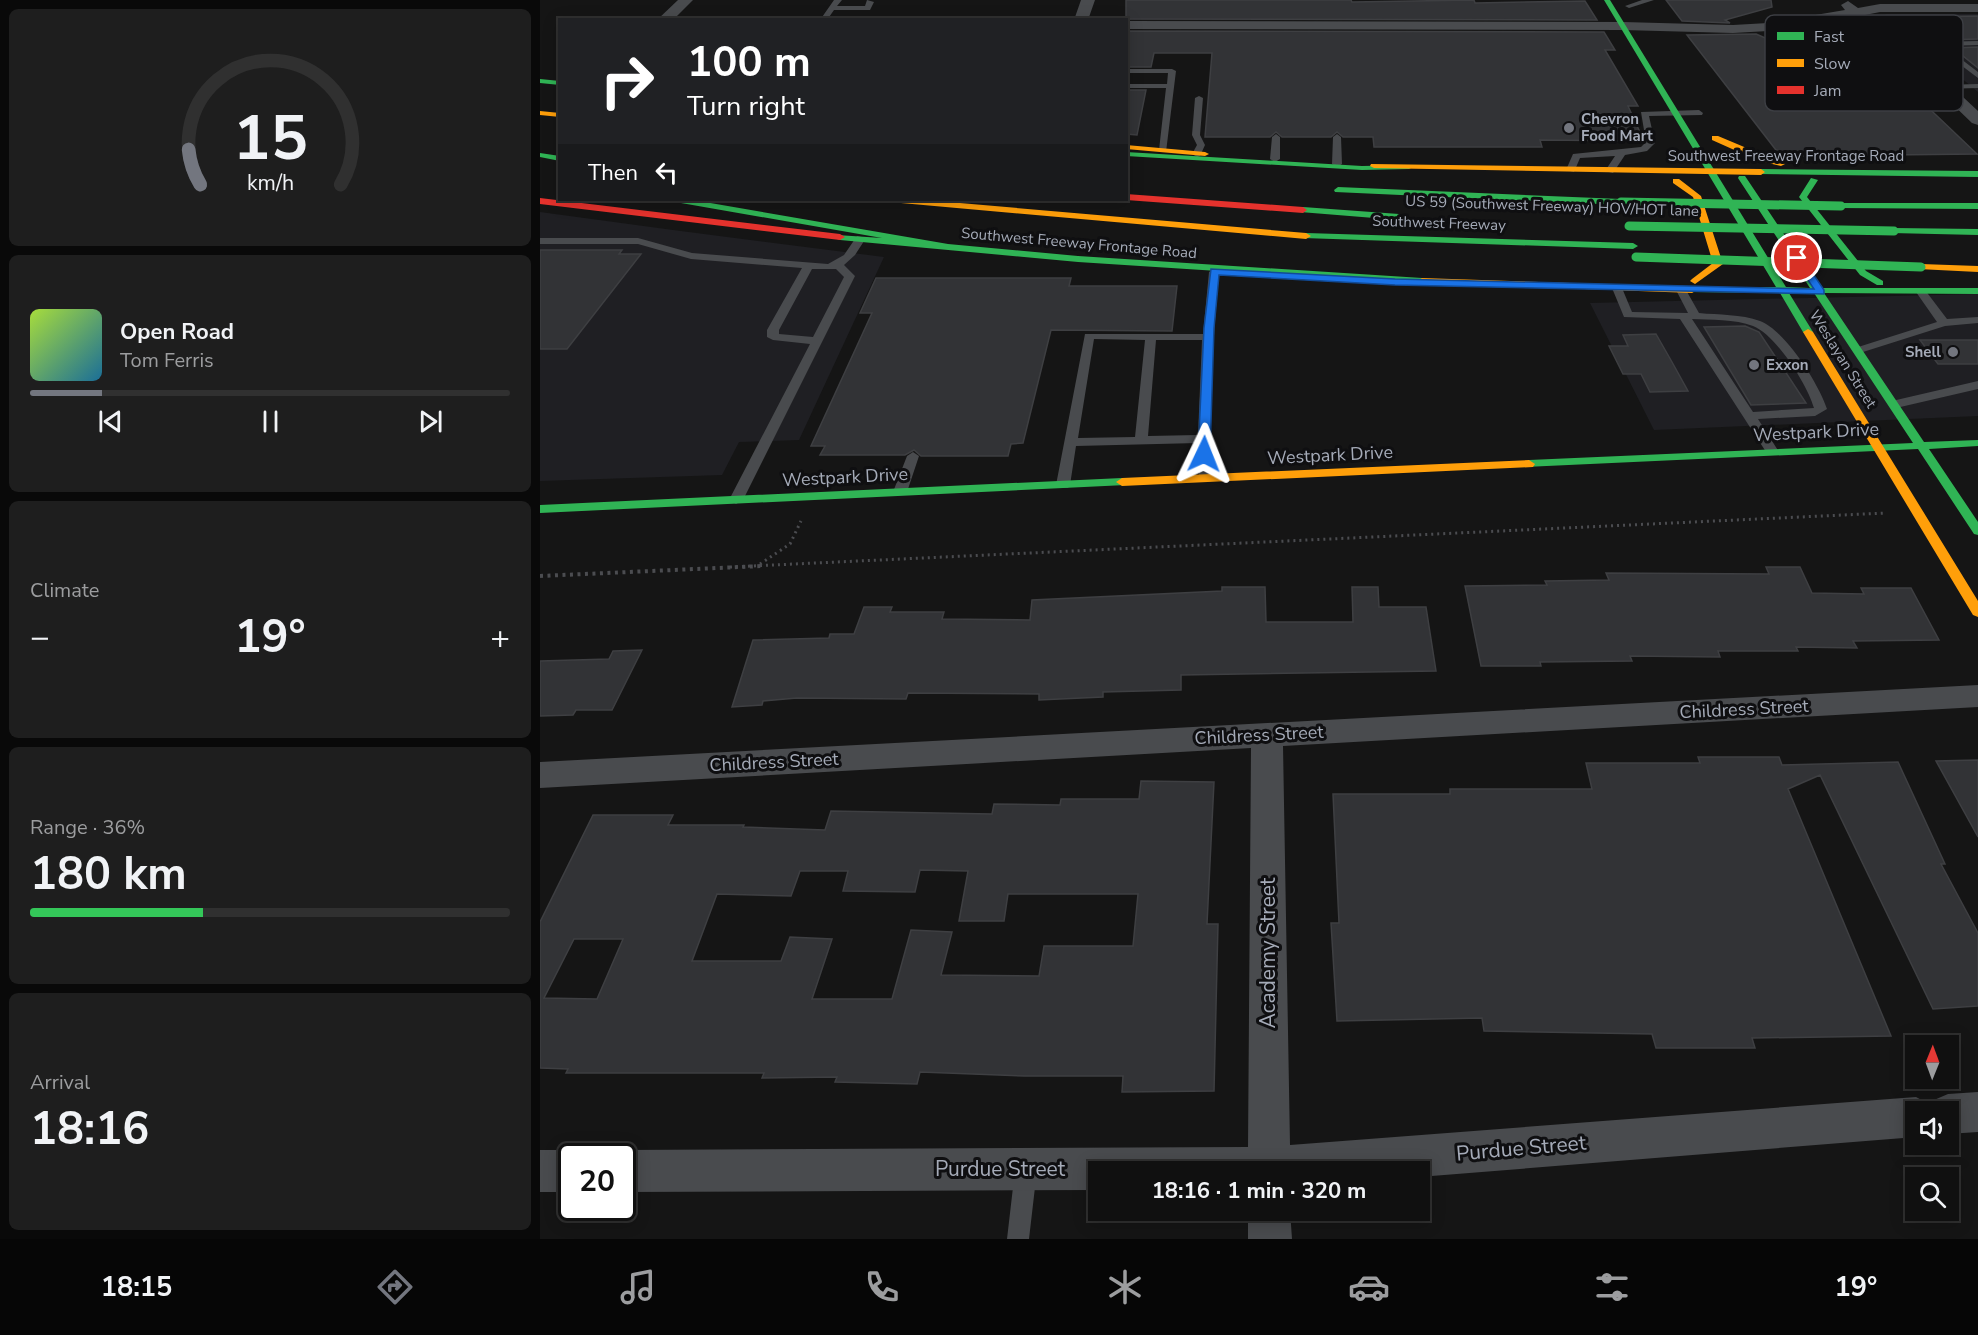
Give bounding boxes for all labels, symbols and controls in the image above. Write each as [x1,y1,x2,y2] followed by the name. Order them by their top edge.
[1765,15,1963,111] legend
[1814,26,1845,48] text: Fast
[687,34,811,91] text: 100 m
[588,42,666,120] icon: right
[1814,53,1851,75] text: Slow
[1813,80,1841,102] text: Jam
[687,88,805,125] text: Turn right
[233,96,307,181] text: 15
[1581,109,1653,146] place label: Chevron Food Mart
[1562,121,1576,135] marker: Chevron Food Mart
[1668,146,1904,166] street label: Southwest Freeway Frontage Road
[650,156,683,189] icon: left
[588,158,638,188] text: Then
[246,168,294,198] text: km/h
[1405,191,1699,221] street label: US 59 (Southwest Freeway) HOV/HOT lane
[1372,211,1506,235] street label: Southwest Freeway
[960,223,1198,263] street label: Southwest Freeway Frontage Road
[1771,232,1822,283] pin
[1780,241,1813,274] icon: arrive
[1805,306,1882,412] street label: Weslayan Street
[120,317,234,347] text: Open Road
[1905,342,1941,362] place label: Shell
[1946,345,1960,359] marker: Shell
[120,347,214,374] text: Tom Ferris
[1766,355,1809,375] place label: Exxon
[1747,358,1761,372] marker: Exxon
[94,405,127,438] icon: previous
[254,405,287,438] icon: pause
[414,405,447,438] icon: next
[1752,417,1880,447] street label: Westpark Drive
[1172,422,1236,486] position arrow
[1266,440,1394,470] street label: Westpark Drive
[781,462,909,492] street label: Westpark Drive
[30,577,99,604] text: Climate
[234,607,306,668] text: 19°
[30,615,50,660] text: −
[490,615,510,660] text: +
[1679,694,1810,724] street label: Childress Street
[1194,720,1325,750] street label: Childress Street
[709,747,840,777] street label: Childress Street
[30,814,145,841] text: Range · 36%
[30,844,187,905] text: 180 km
[1254,877,1282,1028] street label: Academy Street
[1905,1035,1959,1089] north arrow
[1905,1035,1959,1221] map controls
[30,1069,90,1096] text: Arrival
[30,1099,149,1160] text: 18:16
[1905,1101,1959,1155] button: sound
[1455,1128,1588,1168] street label: Purdue Street
[558,1143,636,1221] speed limit sign: 20
[935,1155,1066,1183] street label: Purdue Street
[1905,1167,1959,1221] button: search
[1152,1176,1366,1206] text: 18:16 · 1 min · 320 m
[374,1266,416,1308] icon: directions
[617,1266,659,1308] icon: music
[861,1266,903,1308] icon: phone
[1104,1266,1146,1308] icon: climate
[1348,1266,1390,1308] icon: car
[1591,1266,1633,1308] icon: filters
[101,1269,172,1306] text: 18:15
[1835,1269,1877,1306] text: 19°

